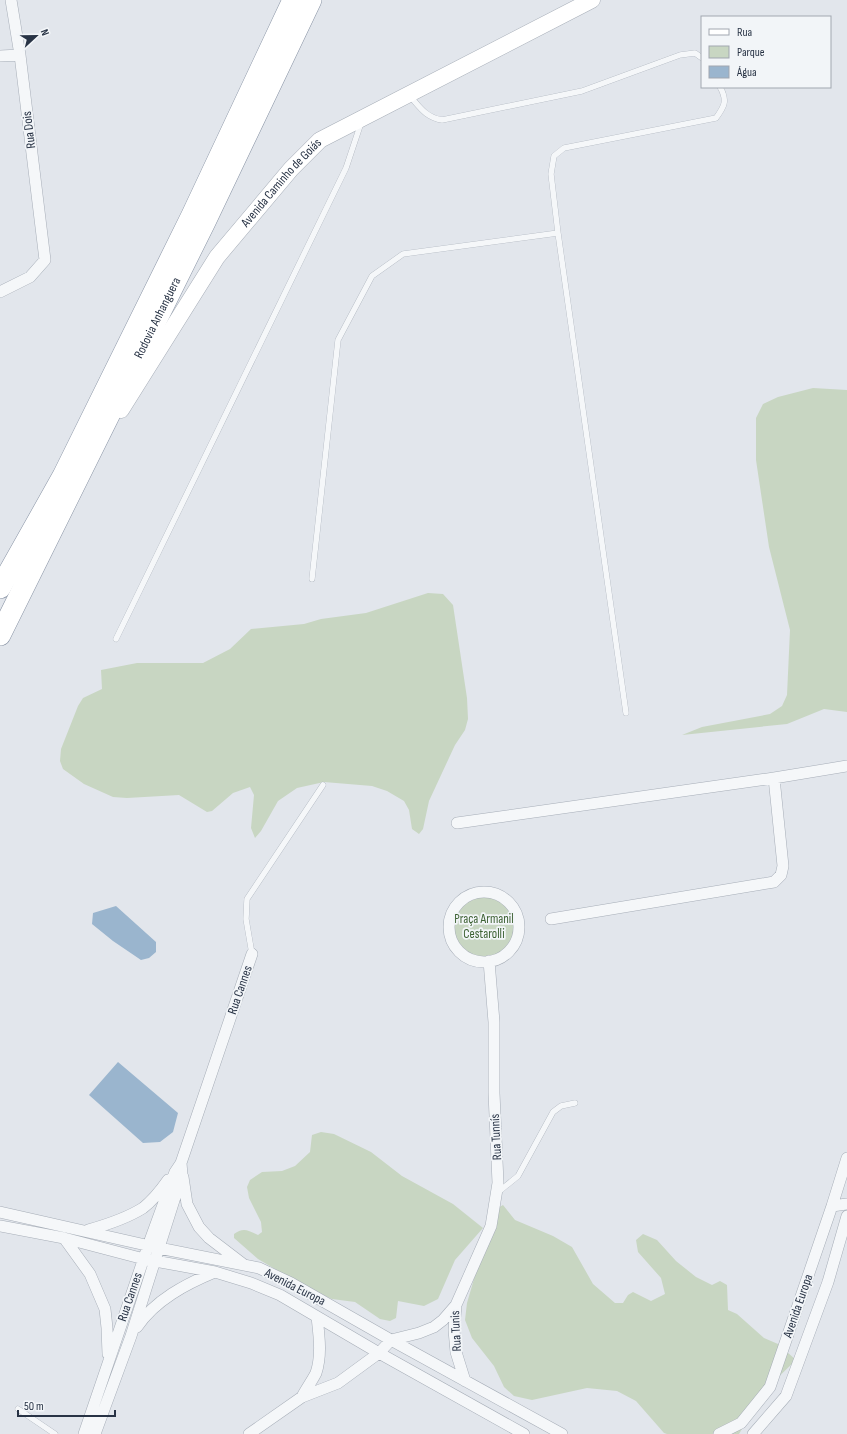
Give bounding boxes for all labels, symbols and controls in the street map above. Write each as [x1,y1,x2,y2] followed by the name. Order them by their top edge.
[16,16,56,56] north arrow
[701,16,831,88] legend
[737,25,753,40] text: Rua
[38,27,52,38] text: N
[737,45,765,60] text: Parque
[736,65,757,80] text: Água
[19,110,39,150] street label: Rua Dois
[237,135,325,231] street label: Avenida Caminho de Goiás
[131,275,184,361] street label: Rodovia Anhanguera
[454,911,514,942] park label: Praça Armanil Cestarolli
[224,963,256,1017] street label: Rua Cannes
[487,1113,505,1161] street label: Rua Tunnís
[261,1264,328,1309] street label: Avenida Europa
[114,1270,146,1324] street label: Rua Cannes
[779,1272,816,1341] street label: Avenida Europa
[447,1310,465,1352] street label: Rua Tunis
[18,1392,115,1418] scale bar
[24,1399,44,1414] text: 50 m

